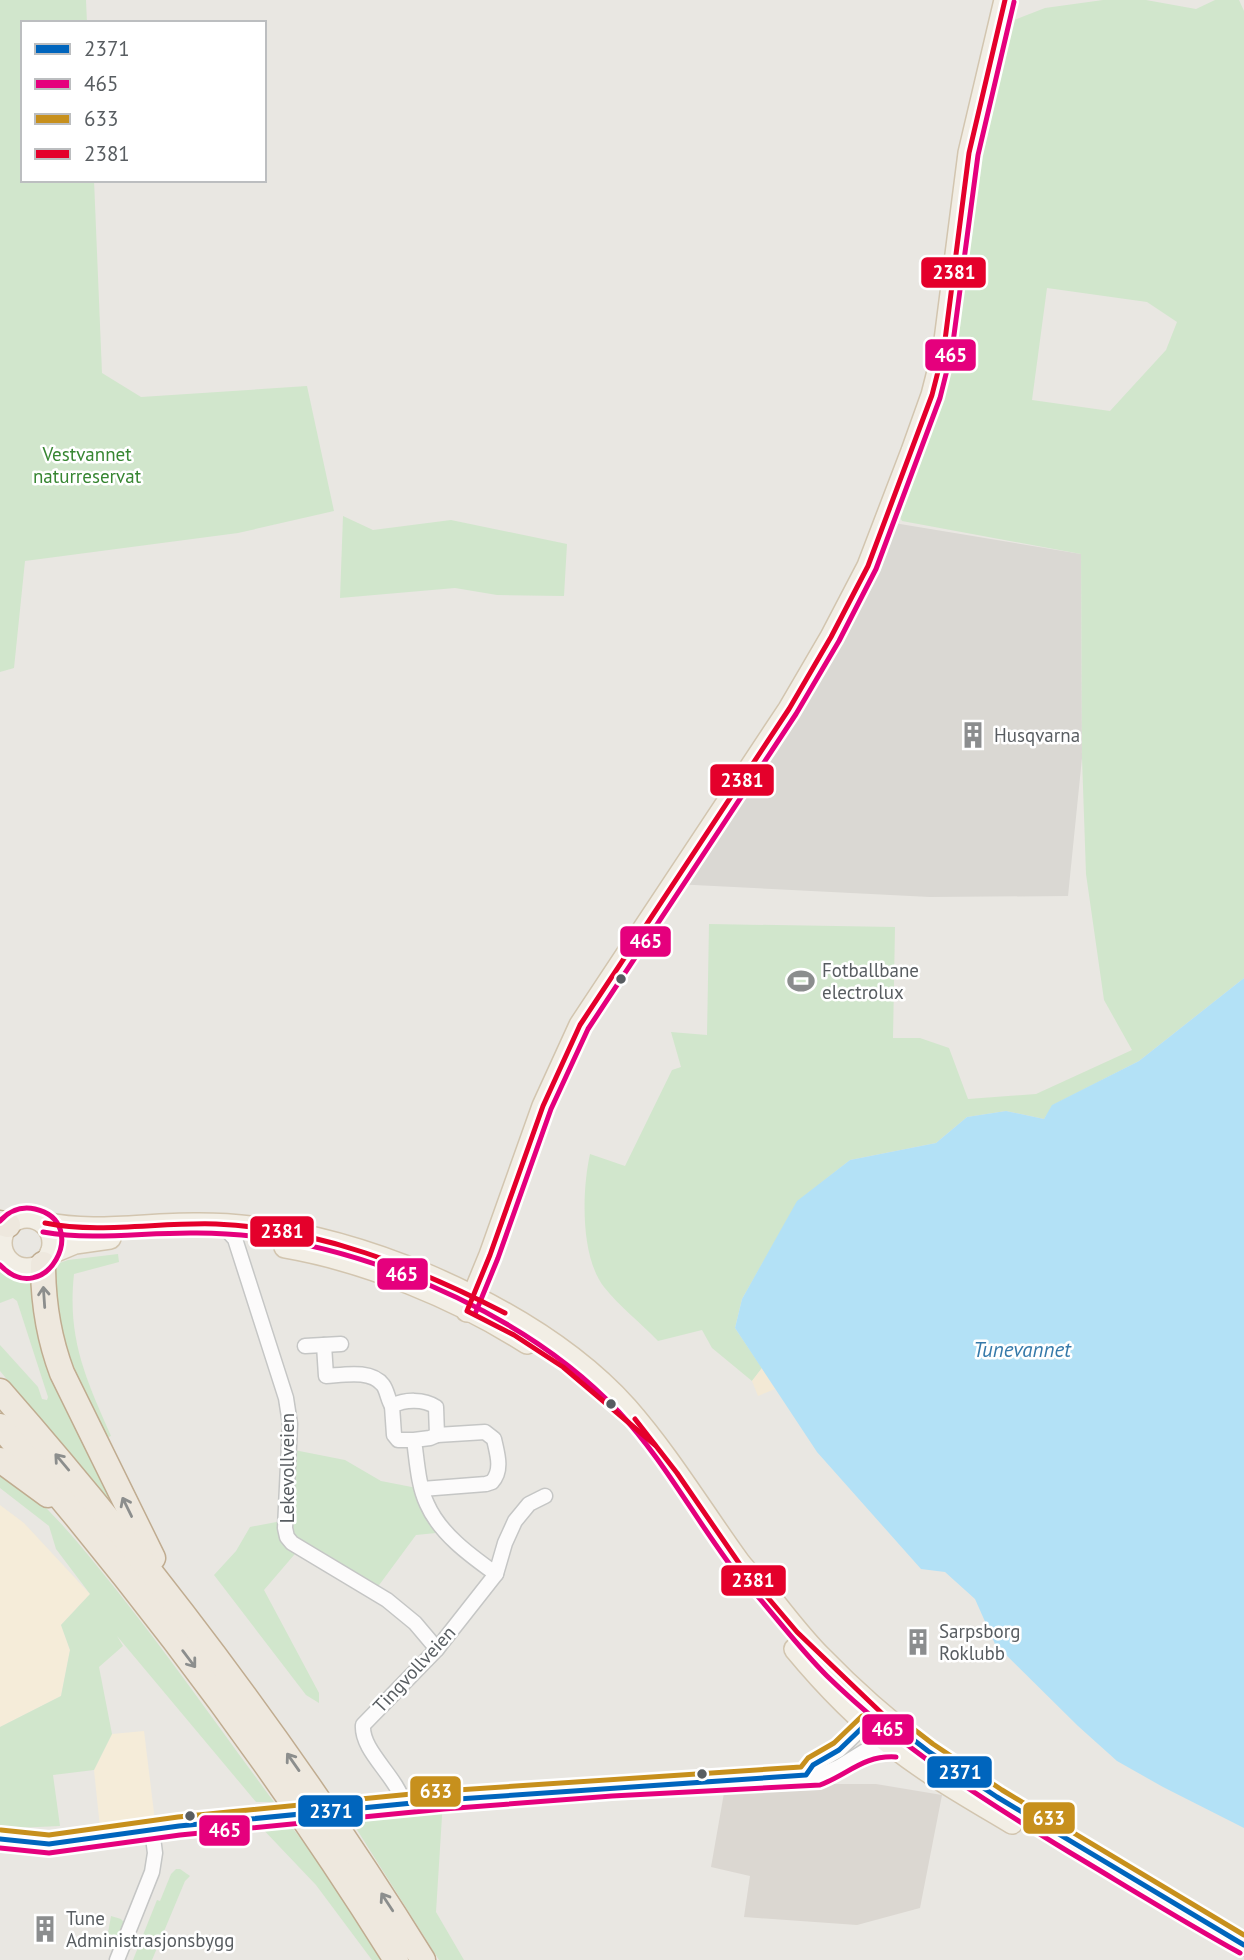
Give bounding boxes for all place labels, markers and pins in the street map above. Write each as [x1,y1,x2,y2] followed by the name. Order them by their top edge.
[958,720,988,750] building icon: Husqvarna
[994,723,1080,747] place label: Husqvarna
[822,958,919,1004] place label: Fotballbane electrolux
[786,966,816,996] sports icon: Fotballbane electrolux
[614,972,628,986] unlabelled marker
[604,1397,618,1411] unlabelled marker
[939,1619,1020,1665] place label: Sarpsborg Roklubb
[903,1627,933,1657] building icon: Sarpsborg Roklubb
[695,1767,709,1781] unlabelled marker
[183,1809,197,1823] unlabelled marker
[66,1906,234,1952] place label: Tune Administrasjonsbygg
[30,1914,60,1944] building icon: Tune Administrasjonsbygg

